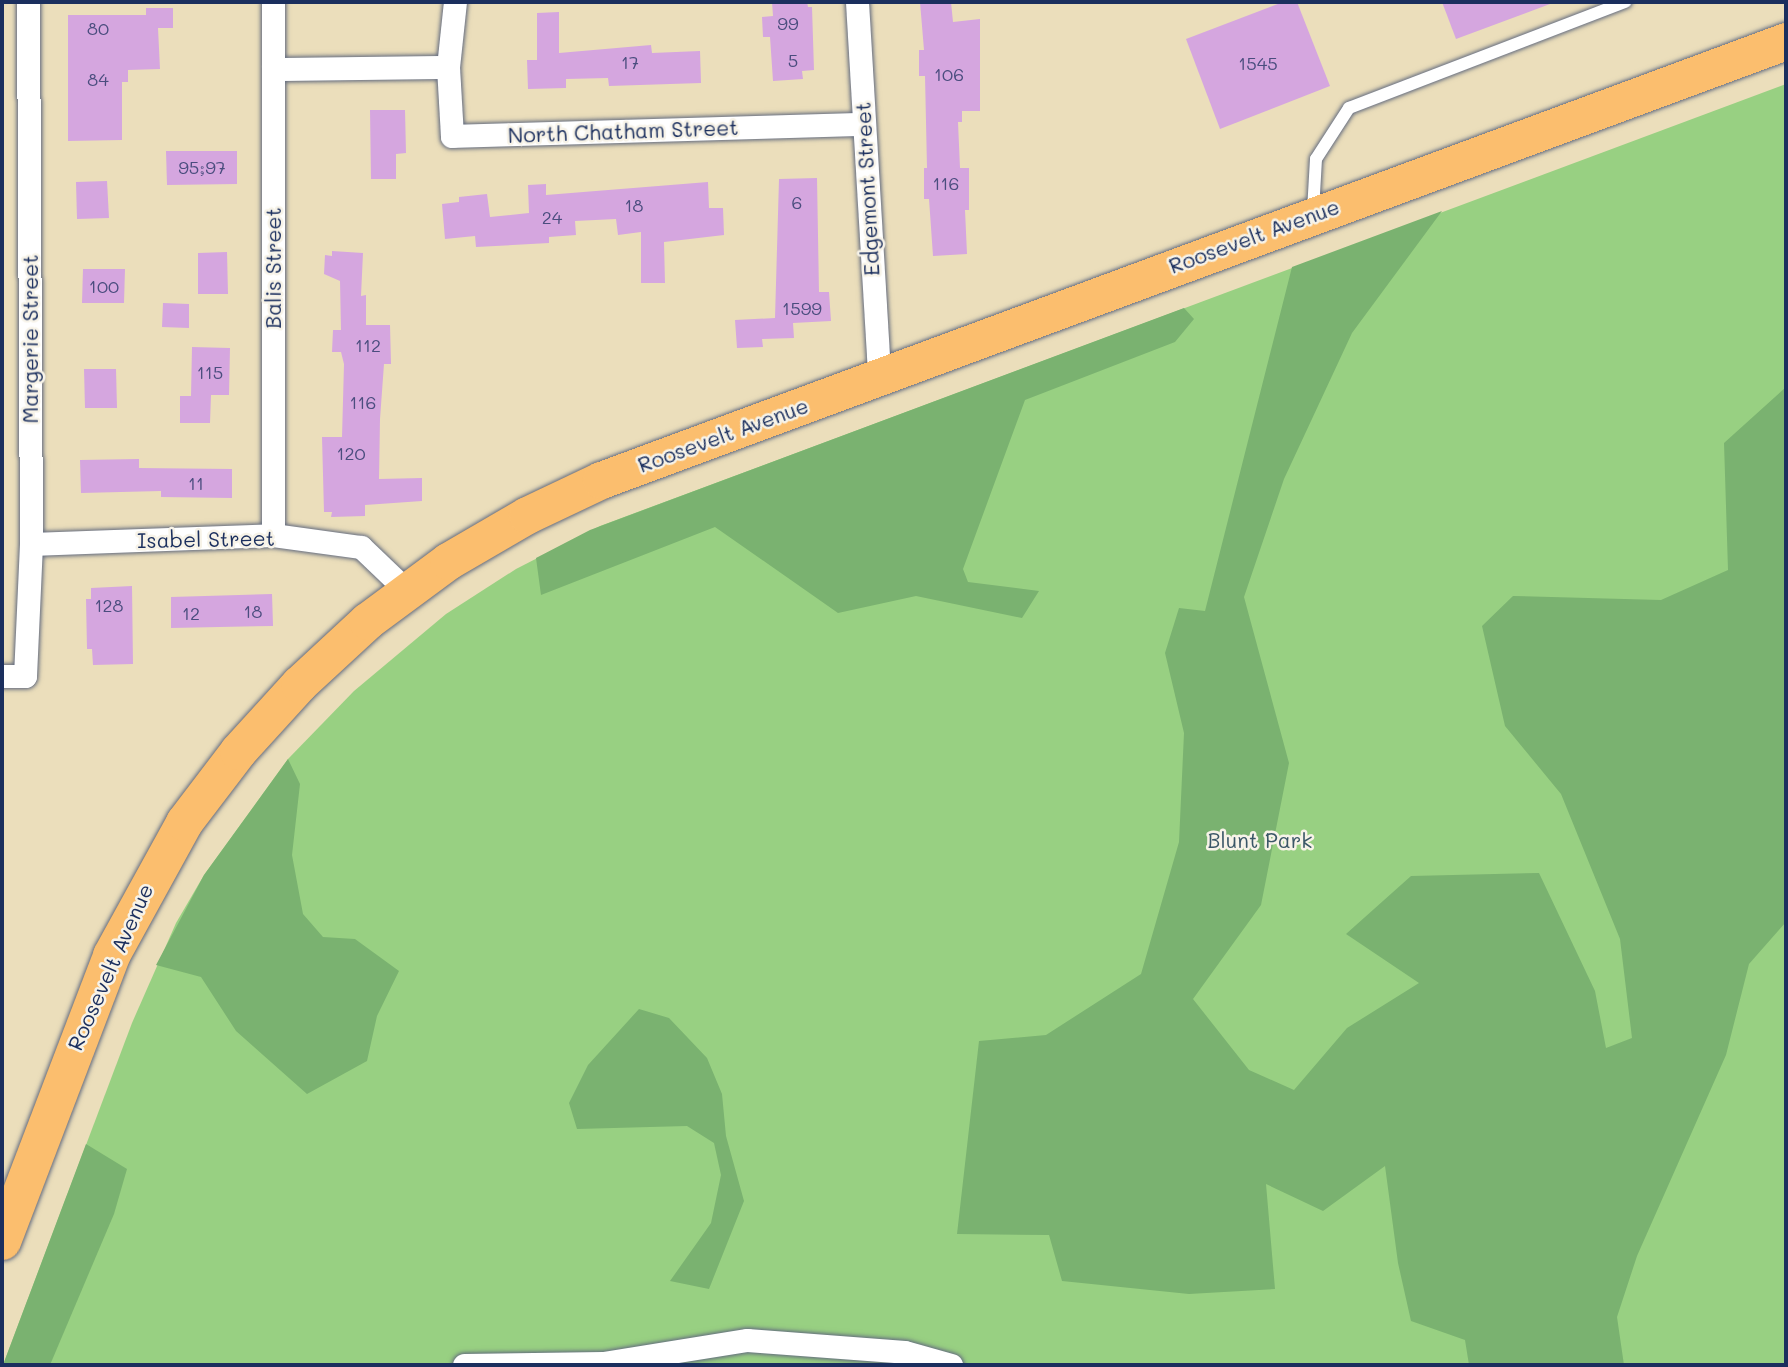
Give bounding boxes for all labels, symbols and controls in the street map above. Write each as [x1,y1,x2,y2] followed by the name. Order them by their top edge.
[777,12,799,34] house number: 99
[87,17,109,39] house number: 80
[788,49,798,71] house number: 5
[621,51,639,73] house number: 17
[1238,52,1278,74] house number: 1545
[934,63,964,85] house number: 106
[87,68,109,90] house number: 84
[850,101,884,277] street label: Edgemont Street
[507,114,739,148] street label: North Chatham Street
[178,156,226,178] house number: 95;97
[933,172,959,194] house number: 116
[792,191,802,213] house number: 6
[1165,193,1343,279] street label: Roosevelt Avenue
[625,194,643,216] house number: 18
[542,206,562,228] house number: 24
[260,207,286,329] street label: Balis Street
[17,254,43,424] street label: Margerie Street
[89,275,119,297] house number: 100
[782,297,822,319] house number: 1599
[355,334,381,356] house number: 112
[197,361,223,383] house number: 115
[350,391,376,413] house number: 116
[634,392,812,478] street label: Roosevelt Avenue
[336,442,366,464] house number: 120
[188,472,204,494] house number: 11
[137,525,275,553] street label: Isabel Street
[95,594,123,616] house number: 128
[244,600,262,622] house number: 18
[182,602,200,624] house number: 12
[1208,827,1312,853] park label: Blunt Park
[62,880,158,1054] street label: Roosevelt Avenue

